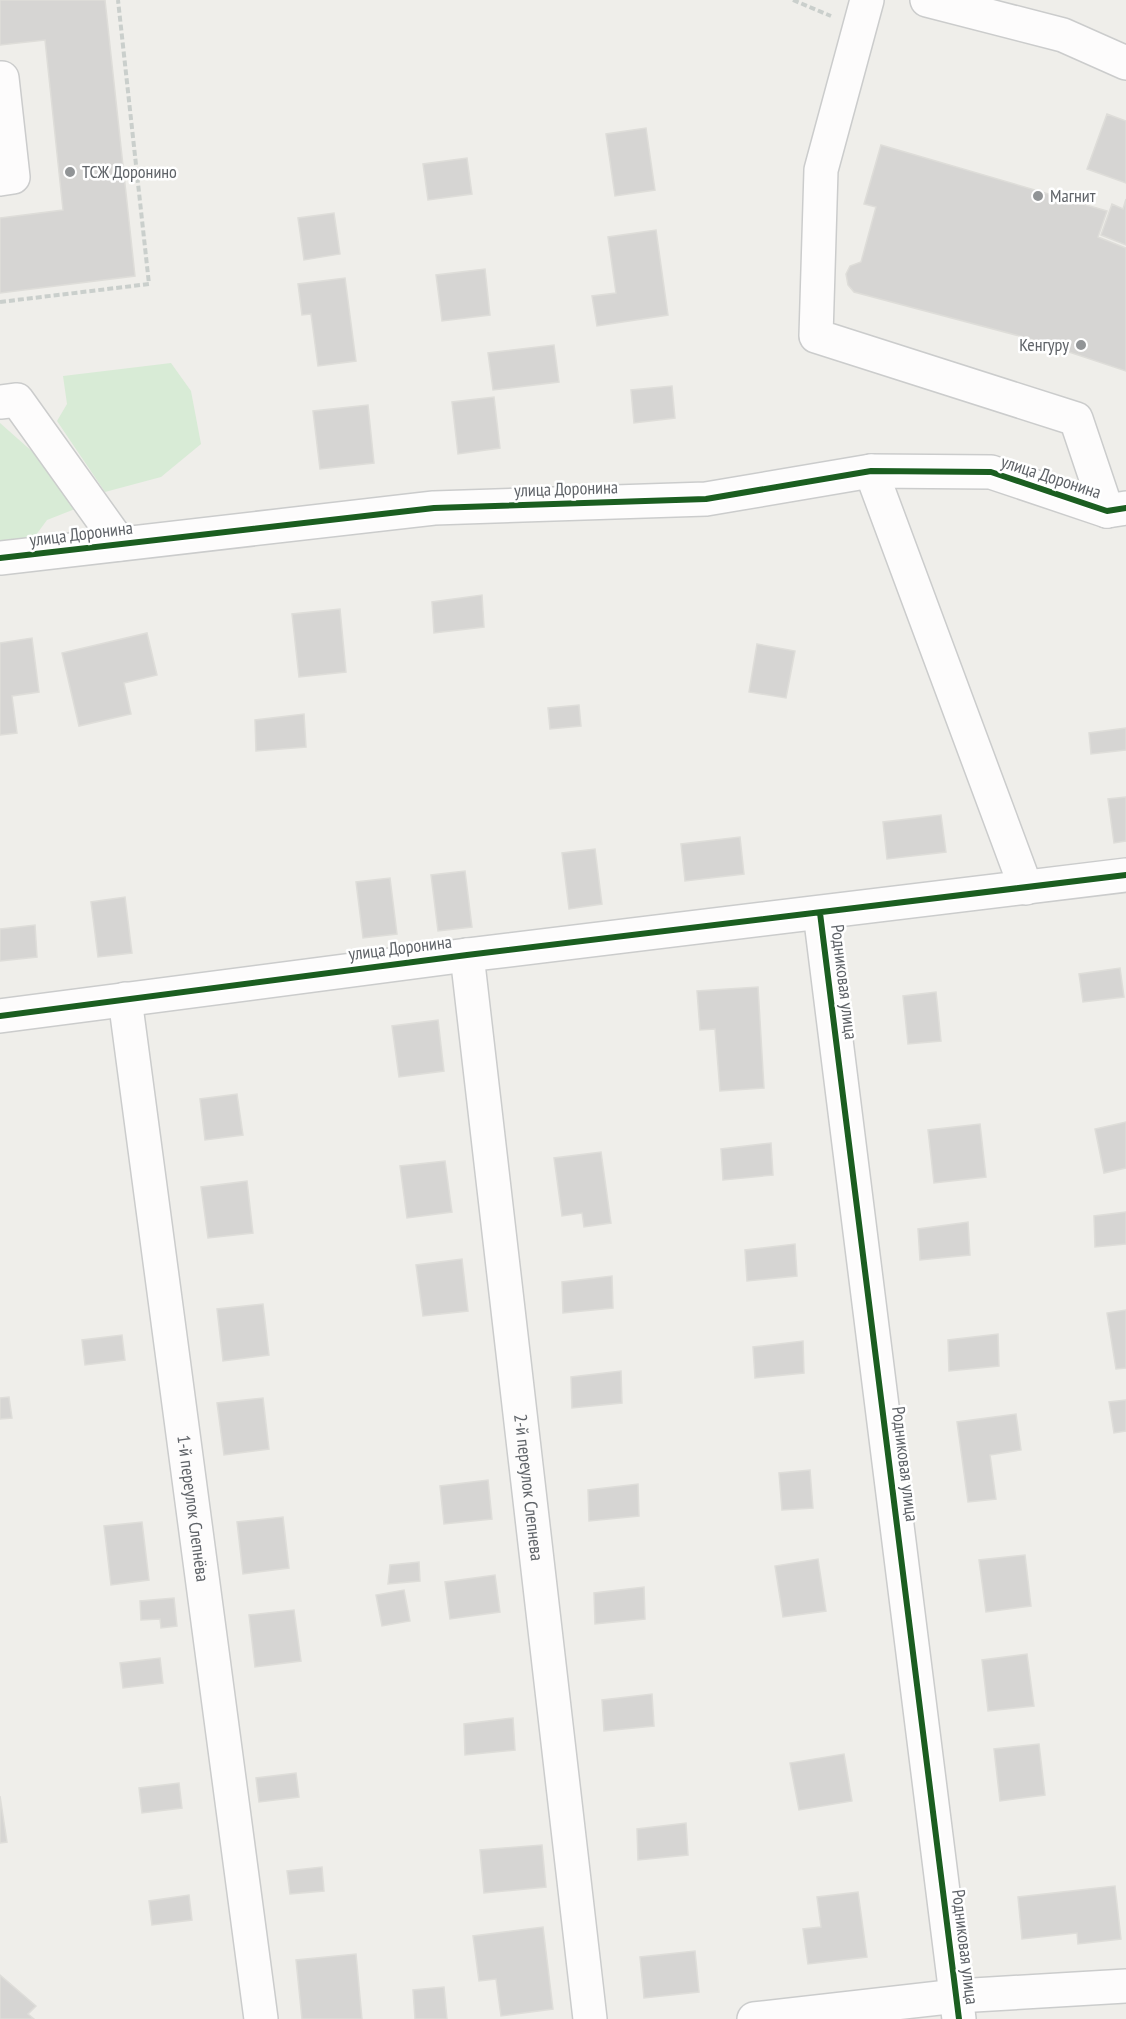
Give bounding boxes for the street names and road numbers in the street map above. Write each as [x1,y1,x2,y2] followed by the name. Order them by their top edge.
[998,450,1104,504] street label: улица Доронина
[514,475,618,502] street label: улица Доронина
[28,516,134,551] street label: улица Доронина
[826,923,863,1041] street label: Родниковая улица
[347,930,453,965] street label: улица Доронина
[887,1405,924,1523] street label: Родниковая улица
[509,1413,549,1562] street label: 2-й переулок Слепнева
[172,1434,215,1583] street label: 1-й переулок Слепнёва
[947,1888,984,2006] street label: Родниковая улица

